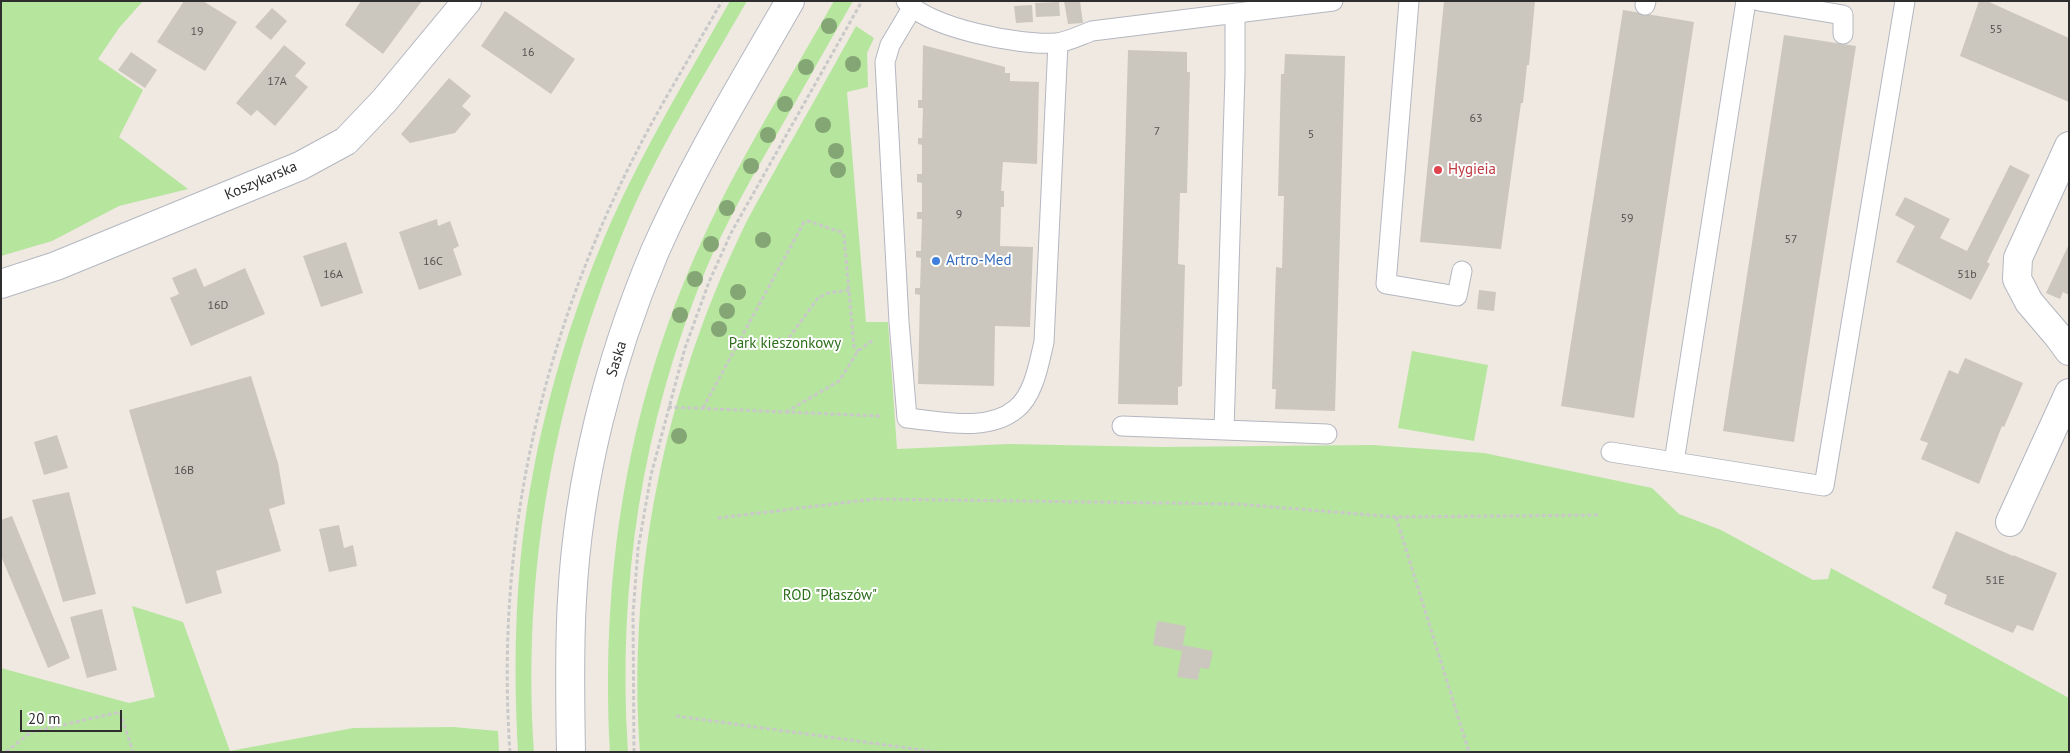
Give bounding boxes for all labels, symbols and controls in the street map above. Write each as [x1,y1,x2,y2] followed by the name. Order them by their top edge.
[1989,23,2003,37] house number: 55
[190,25,204,39] house number: 19
[521,46,535,60] house number: 16
[267,75,287,89] house number: 17A
[1469,112,1483,126] house number: 63
[1154,125,1160,139] house number: 7
[1308,128,1314,142] house number: 5
[222,158,300,204] street label: Koszykarska
[1448,161,1496,179] place label: Hygieia
[1432,164,1444,176] marker: Hygieia
[956,208,962,222] house number: 9
[1620,212,1634,226] house number: 59
[1784,233,1798,247] house number: 57
[946,252,1012,270] place label: Artro-Med
[423,255,443,269] house number: 16C
[930,255,942,267] marker: Artro-Med
[323,268,343,282] house number: 16A
[1957,268,1977,282] house number: 51b
[208,299,228,313] house number: 16D
[729,335,841,353] park label: Park kieszonkowy
[603,339,631,379] street label: Saska
[174,464,194,478] house number: 16B
[1985,574,2005,588] house number: 51E
[783,587,877,605] park label: ROD "Płaszów"
[22,700,125,732] scale bar
[28,709,61,728] text: 20 m

